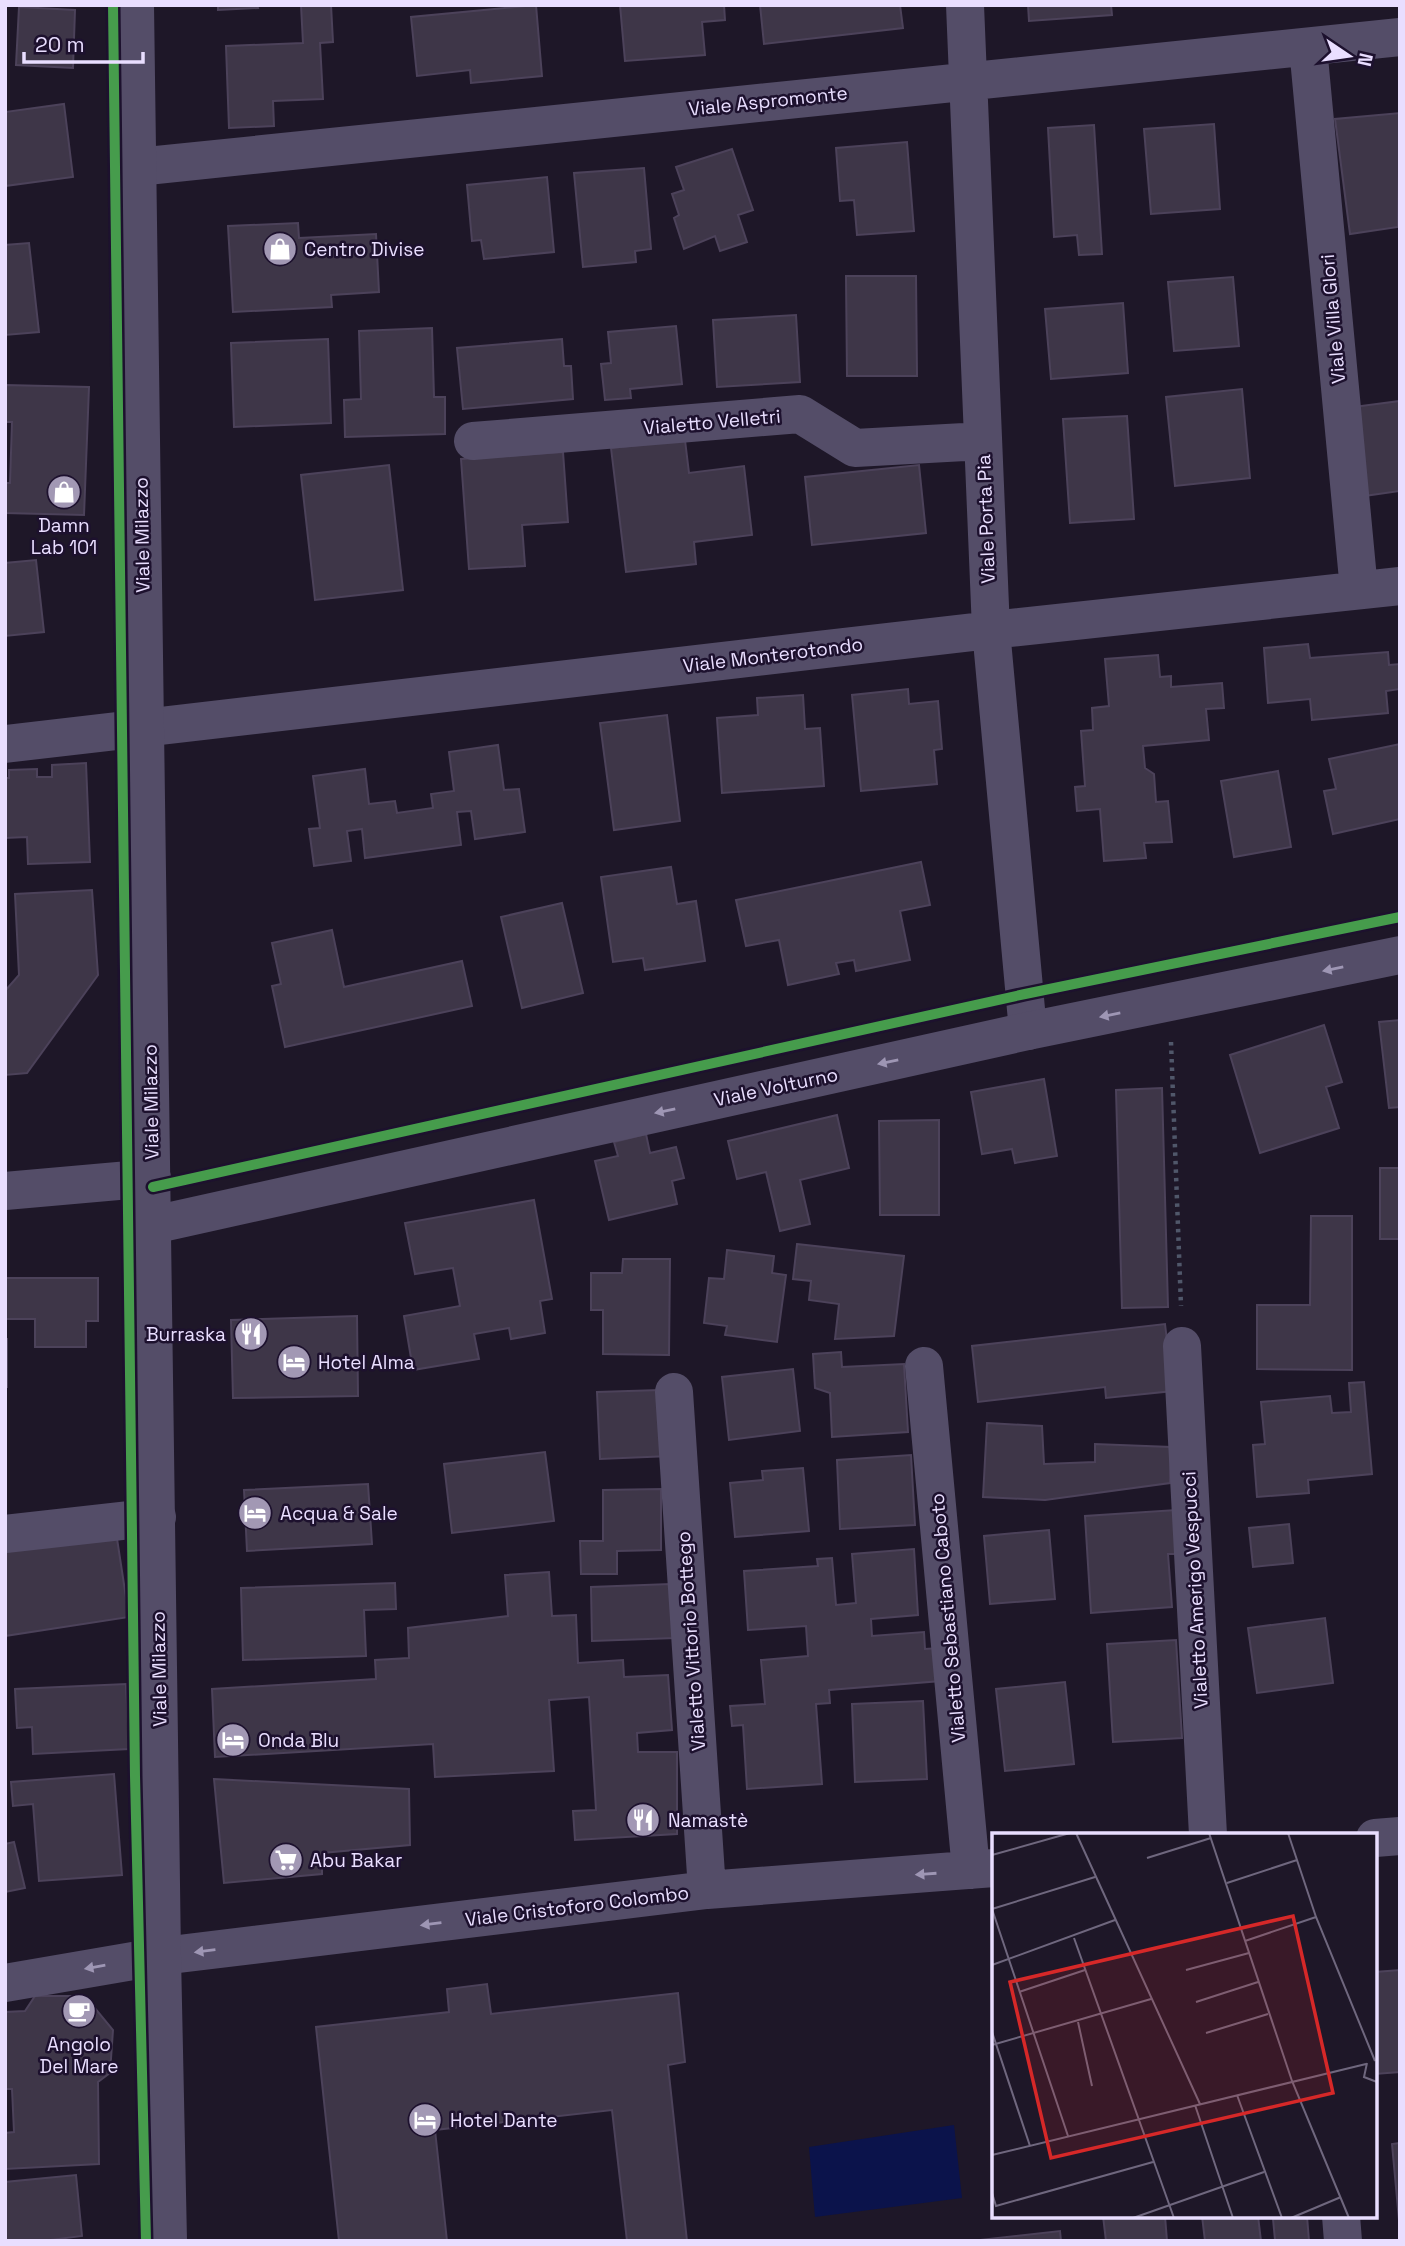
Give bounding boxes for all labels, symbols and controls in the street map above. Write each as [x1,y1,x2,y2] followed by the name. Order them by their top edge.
[24,21,144,65] scale bar
[1314,21,1384,91] north arrow
[35,31,85,58] text: 20 m
[1351,51,1379,69] text: N
[687,80,849,122] street label: Viale Aspromonte
[261,230,299,268] shop icon: Centro Divise
[304,237,424,262] place label: Centro Divise
[1315,253,1351,385] street label: Viale Villa Glori
[642,404,782,440] street label: Vialetto Velletri
[971,454,1001,584] street label: Viale Porta Pia
[45,473,83,511] shop icon: Damn Lab 101
[128,477,156,593] street label: Viale Milazzo
[31,513,97,560] place label: Damn Lab 101
[682,632,864,678] street label: Viale Monterotondo
[1322,964,1344,975] one-way arrow
[1099,1009,1121,1020] one-way arrow
[137,1044,165,1160] street label: Viale Milazzo
[877,1057,899,1068] one-way arrow
[712,1062,840,1112] street label: Viale Volturno
[654,1106,676,1117] one-way arrow
[232,1315,270,1353] restaurant icon: Burraska
[146,1322,226,1347] place label: Burraska
[275,1343,313,1381] hotel icon: Hotel Alma
[318,1350,415,1375] place label: Hotel Alma
[1176,1471,1214,1709] street label: Vialetto Amerigo Vespucci
[925,1492,971,1744] street label: Vialetto Sebastiano Caboto
[236,1494,274,1532] hotel icon: Acqua & Sale
[280,1501,398,1526] place label: Acqua & Sale
[671,1530,711,1752] street label: Vialetto Vittorio Bottego
[145,1611,173,1727] street label: Viale Milazzo
[214,1721,252,1759] hotel icon: Onda Blu
[258,1728,339,1753] place label: Onda Blu
[624,1801,662,1839] restaurant icon: Namastè
[668,1808,748,1833] place label: Namastè
[992,1833,1377,2218] inset map
[267,1841,305,1879] supermarket icon: Abu Bakar
[310,1848,402,1873] place label: Abu Bakar
[914,1869,936,1880] one-way arrow
[464,1880,690,1932] street label: Viale Cristoforo Colombo
[420,1918,442,1929] one-way arrow
[194,1945,216,1956] one-way arrow
[84,1962,106,1973] one-way arrow
[60,1992,98,2030] cafe icon: Angolo Del Mare
[40,2032,118,2079] place label: Angolo Del Mare
[406,2101,444,2139] hotel icon: Hotel Dante
[450,2108,558,2133] place label: Hotel Dante

